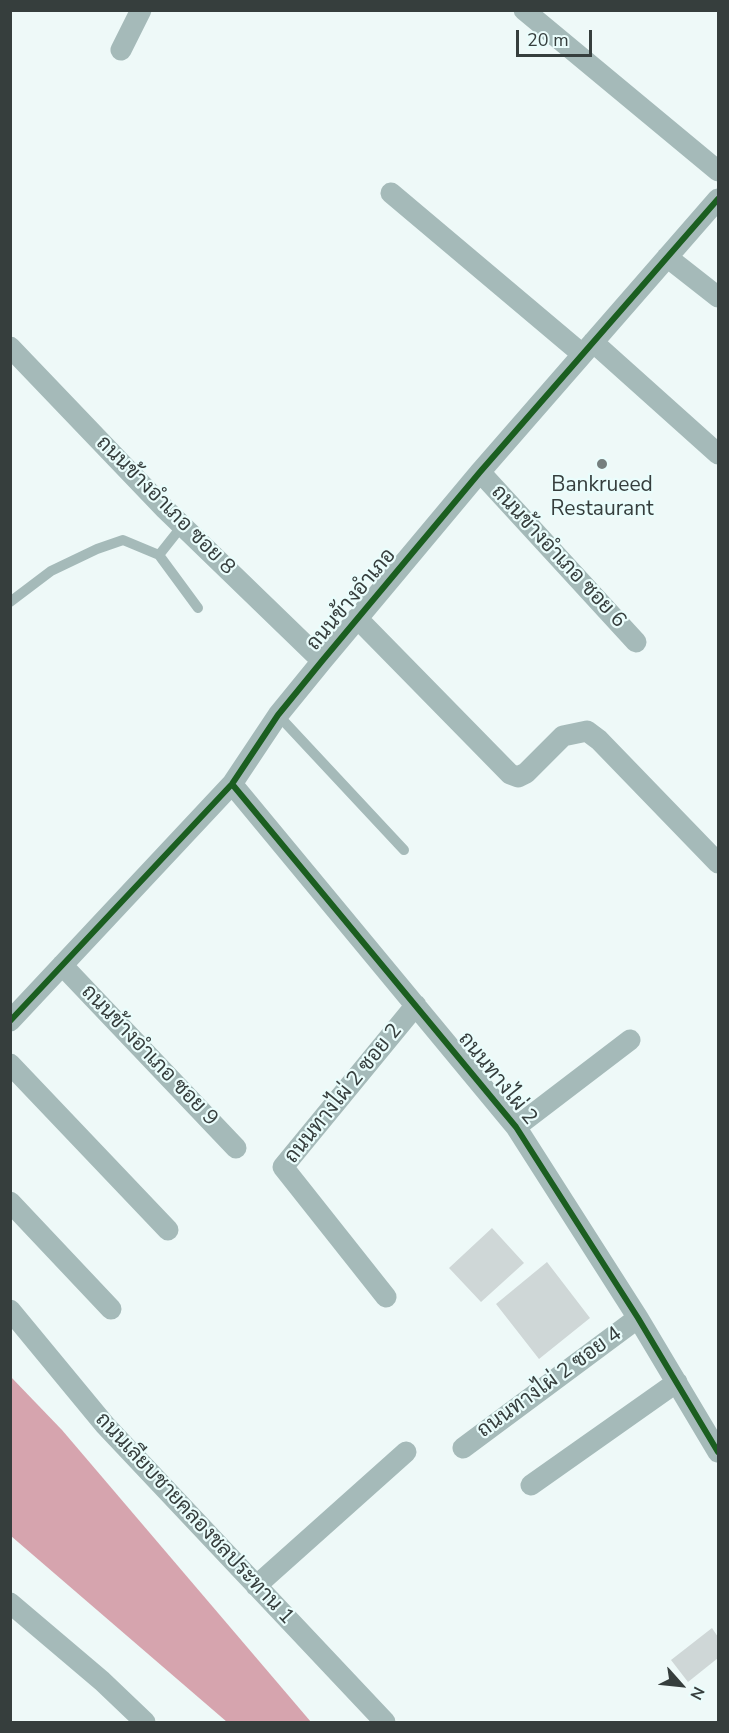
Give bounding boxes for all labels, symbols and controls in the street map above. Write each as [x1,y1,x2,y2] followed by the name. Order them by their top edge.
[519,18,596,56] scale bar
[527,28,569,52] text: 20 m
[90,431,240,581] street label: ถนนข้างอำเภอ ซอย 8
[595,457,609,471] marker: Bankrueed Restaurant
[550,473,654,523] place label: Bankrueed Restaurant
[485,480,631,634] street label: ถนนข้างอำเภอ ซอย 6
[302,544,402,656] street label: ถนนข้างอำเภอ
[75,980,223,1132] street label: ถนนข้างอำเภอ ซอย 9
[280,1019,408,1169] street label: ถนนทางไผ่ 2 ซอย 2
[452,1028,542,1130] street label: ถนนทางไผ่ 2
[473,1322,627,1444] street label: ถนนทางไผ่ 2 ซอย 4
[89,1408,299,1630] street label: ถนนเลียบชายคลองชลประทาน 1
[651,1655,711,1715] north arrow
[685,1683,710,1703] text: N

